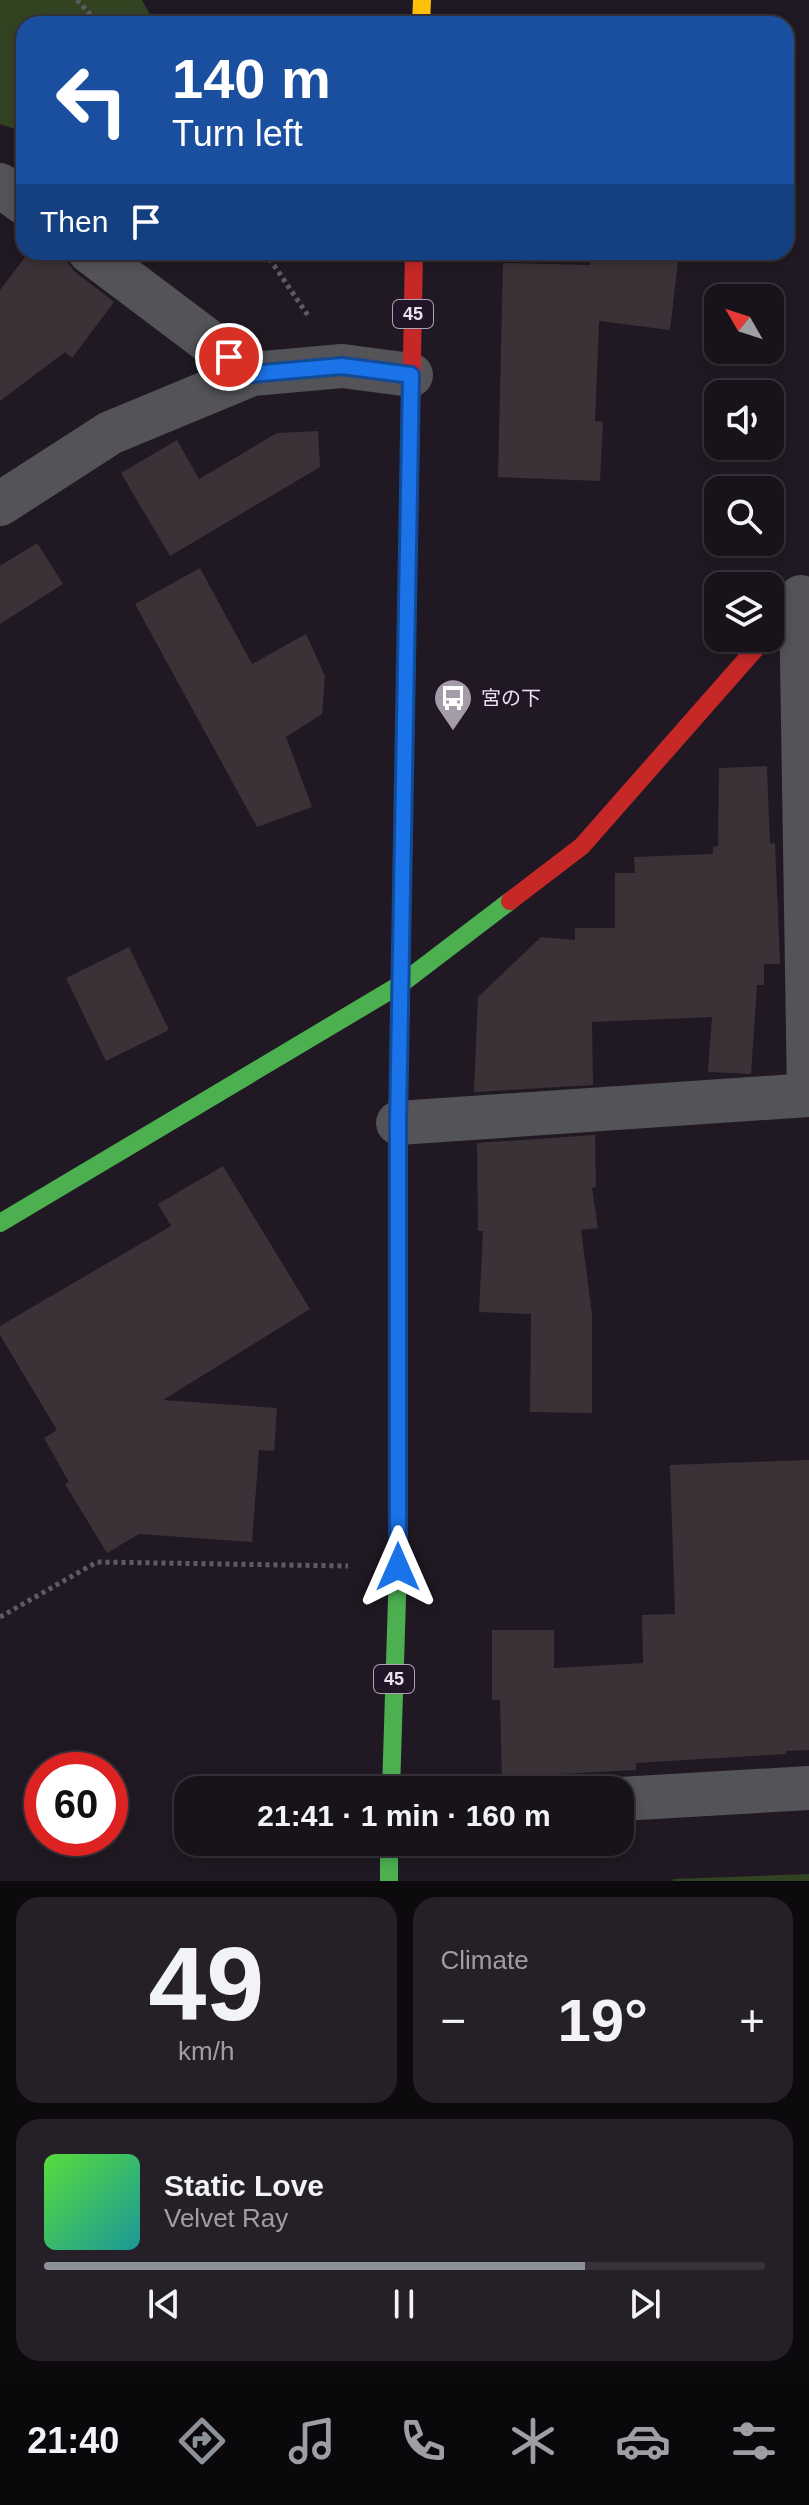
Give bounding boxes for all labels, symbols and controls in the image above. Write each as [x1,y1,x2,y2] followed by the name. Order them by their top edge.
[172,47,331,110] text: 140 m
[40,48,144,152] icon: left
[172,113,303,154] text: Turn left
[124,200,168,244] icon: arrive
[40,205,108,238] text: Then
[704,284,784,364] north arrow
[704,284,784,652] map controls
[393,300,433,328] road number: 45
[195,323,263,391] pin
[207,335,251,379] icon: arrive
[704,380,784,460] button: sound
[704,476,784,556] button: search
[704,572,784,652] button: layers
[432,677,474,732] bus stop icon: 宮の下
[481,687,541,709] place label: 宮の下
[356,1525,440,1609] position arrow
[374,1665,414,1693] road number: 45
[24,1752,128,1856] speed limit sign: 60
[257,1799,551,1832] text: 21:41 · 1 min · 160 m
[148,1926,264,2042] text: 49
[441,1945,529,1975] text: Climate
[557,1987,648,2054] text: 19°
[441,1996,466,2045] text: −
[739,1996,765,2045] text: +
[178,2036,234,2066] text: km/h
[164,2169,324,2202] text: Static Love
[164,2203,288,2233] text: Velvet Ray
[142,2282,186,2326] icon: previous
[382,2282,426,2326] icon: pause
[623,2282,667,2326] icon: next
[174,2413,230,2469] icon: directions
[284,2413,340,2469] icon: music
[395,2413,451,2469] icon: phone
[505,2413,561,2469] icon: climate
[615,2413,671,2469] icon: car
[726,2413,782,2469] icon: filters
[27,2420,119,2461] text: 21:40

